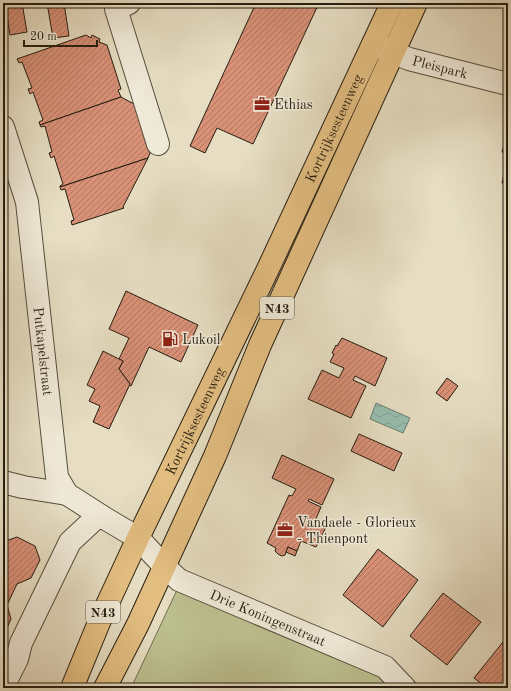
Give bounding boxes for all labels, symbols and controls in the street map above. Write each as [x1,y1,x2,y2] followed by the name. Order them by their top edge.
[24,22,97,48] scale bar
[30,31,57,43] text: 20 m
[411,54,469,82] street label: Pleispark
[303,72,366,185] street label: Kortrijksesteenweg
[253,95,271,113] office icon: Ethias
[274,98,313,112] place label: Ethias
[260,297,294,319] road number: N43
[31,306,54,397] street label: Putkapelstraat
[161,330,179,348] fuel station icon: Lukoil
[182,333,221,347] place label: Lukoil
[164,365,228,477] street label: Kortrijksesteenweg
[297,516,417,546] place label: Vandaele - Glorieux - Thienpont
[276,521,294,539] office icon: Vandaele - Glorieux - Thienpont
[208,588,328,649] street label: Drie Koningenstraat
[86,601,120,623] road number: N43

